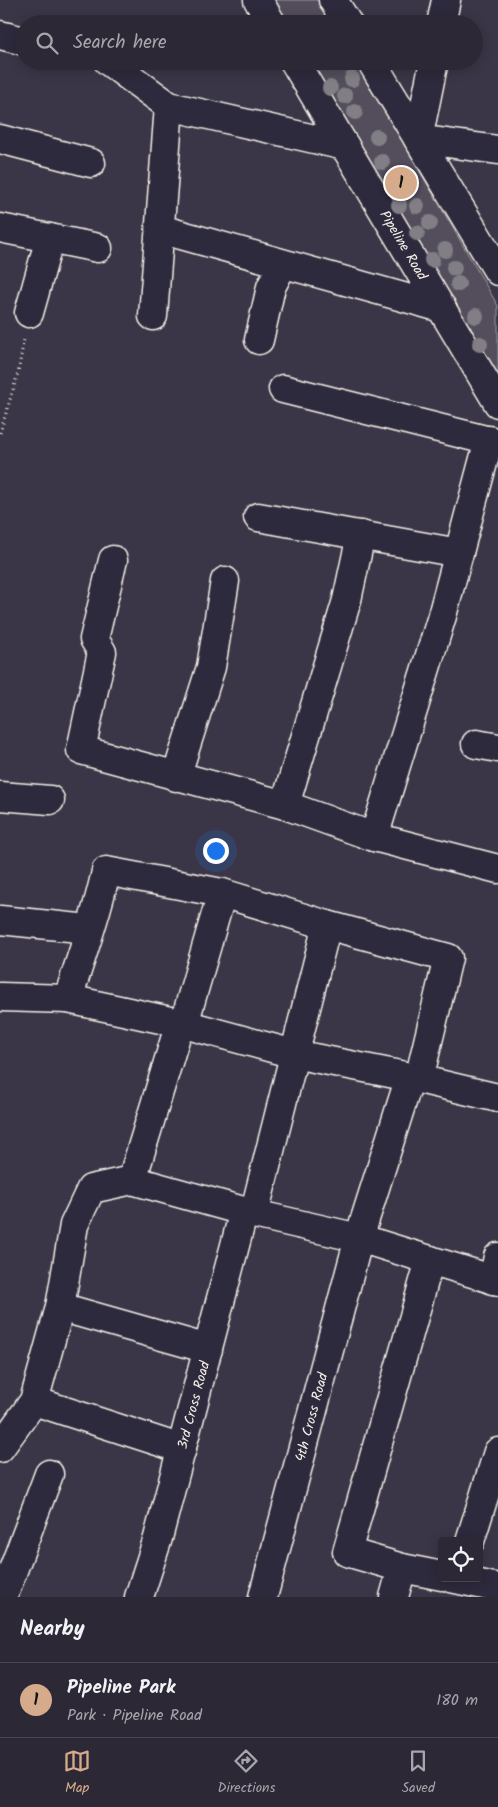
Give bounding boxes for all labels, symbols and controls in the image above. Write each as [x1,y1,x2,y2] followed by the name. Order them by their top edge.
[15,15,483,70] search box
[73,28,167,58] text: Search here
[33,29,61,57] icon: search
[385,164,417,202] pin: 1
[374,206,433,286] street label: Pipeline Road
[203,838,229,864] your location
[172,1358,217,1452] street label: 3rd Cross Road
[290,1369,335,1464] street label: 4th Cross Road
[438,1537,483,1582] map controls
[438,1537,483,1582] button: locate
[20,1613,85,1646] text: Nearby
[67,1673,175,1703] text: Pipeline Park
[34,1688,38,1713] text: 1
[436,1688,478,1713] text: 180 m
[67,1703,202,1728] text: Park · Pipeline Road
[63,1747,91,1799] tab: Map
[217,1747,275,1799] tab: Directions
[402,1747,435,1799] tab: Saved

